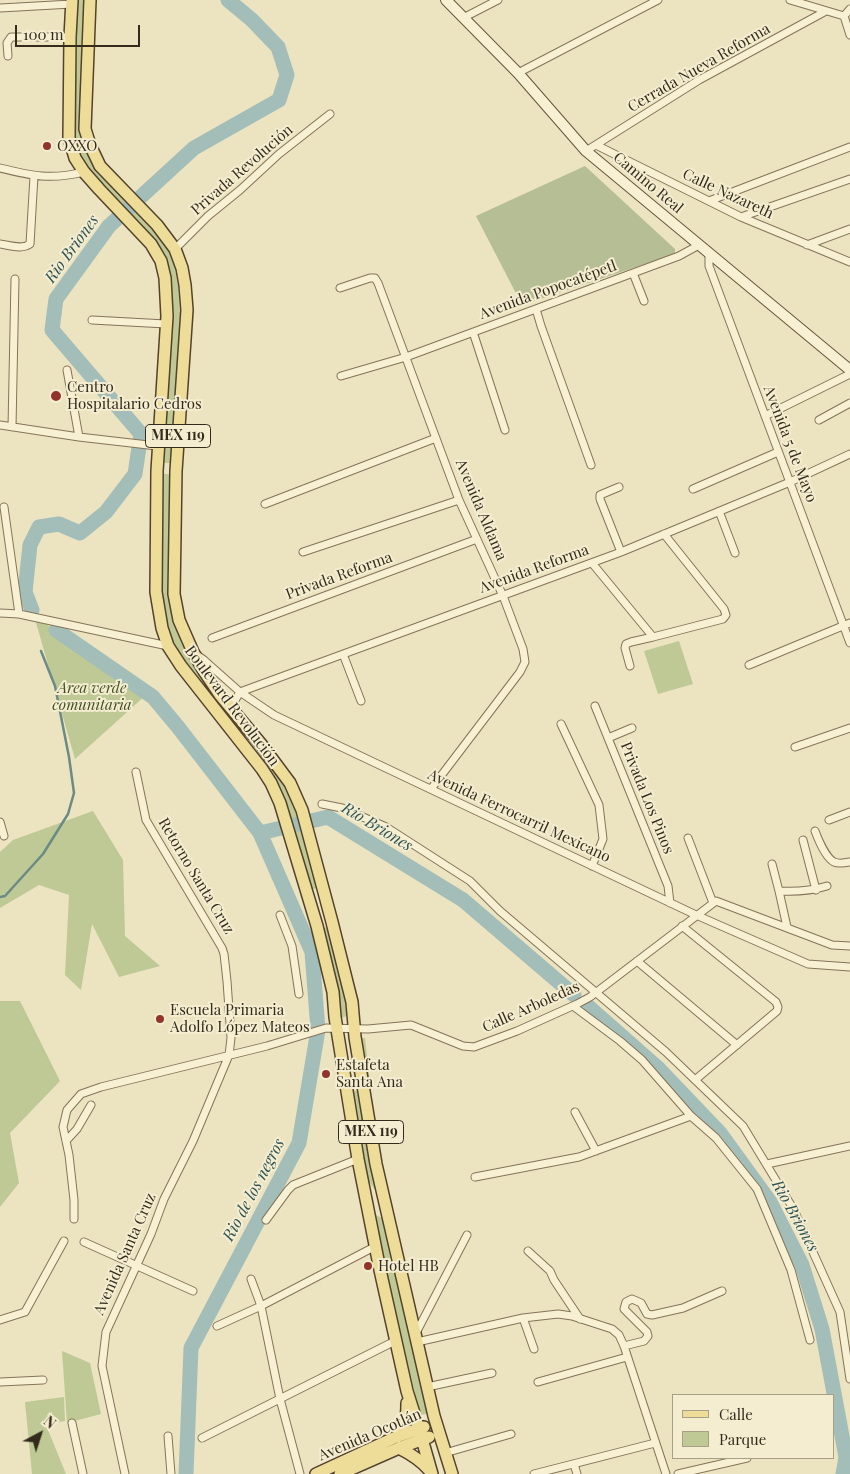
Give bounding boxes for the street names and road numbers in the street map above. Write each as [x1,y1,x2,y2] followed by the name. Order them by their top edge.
[625,20,773,116] street label: Cerrada Nueva Reforma
[187,121,297,219] street label: Privada Revolución
[609,149,687,217] street label: Camino Real
[680,165,776,223] street label: Calle Nazareth
[477,257,619,323] street label: Avenida Popocatépetl
[759,383,821,505] street label: Avenida 5 de Mayo
[146,424,210,448] road number: MEX 119
[452,457,510,563] street label: Avenida Aldama
[477,541,591,597] street label: Avenida Reforma
[283,548,395,604] street label: Privada Reforma
[181,642,283,770] street label: Boulevard Revolución
[616,739,678,857] street label: Privada Los Pinos
[425,766,613,866] street label: Avenida Ferrocarril Mexicano
[154,815,238,937] street label: Retorno Santa Cruz
[480,978,582,1036] street label: Calle Arboledas
[338,1120,404,1144] road number: MEX 119
[90,1190,160,1318] street label: Avenida Santa Cruz
[316,1405,424,1465] street label: Avenida Ocotlán

